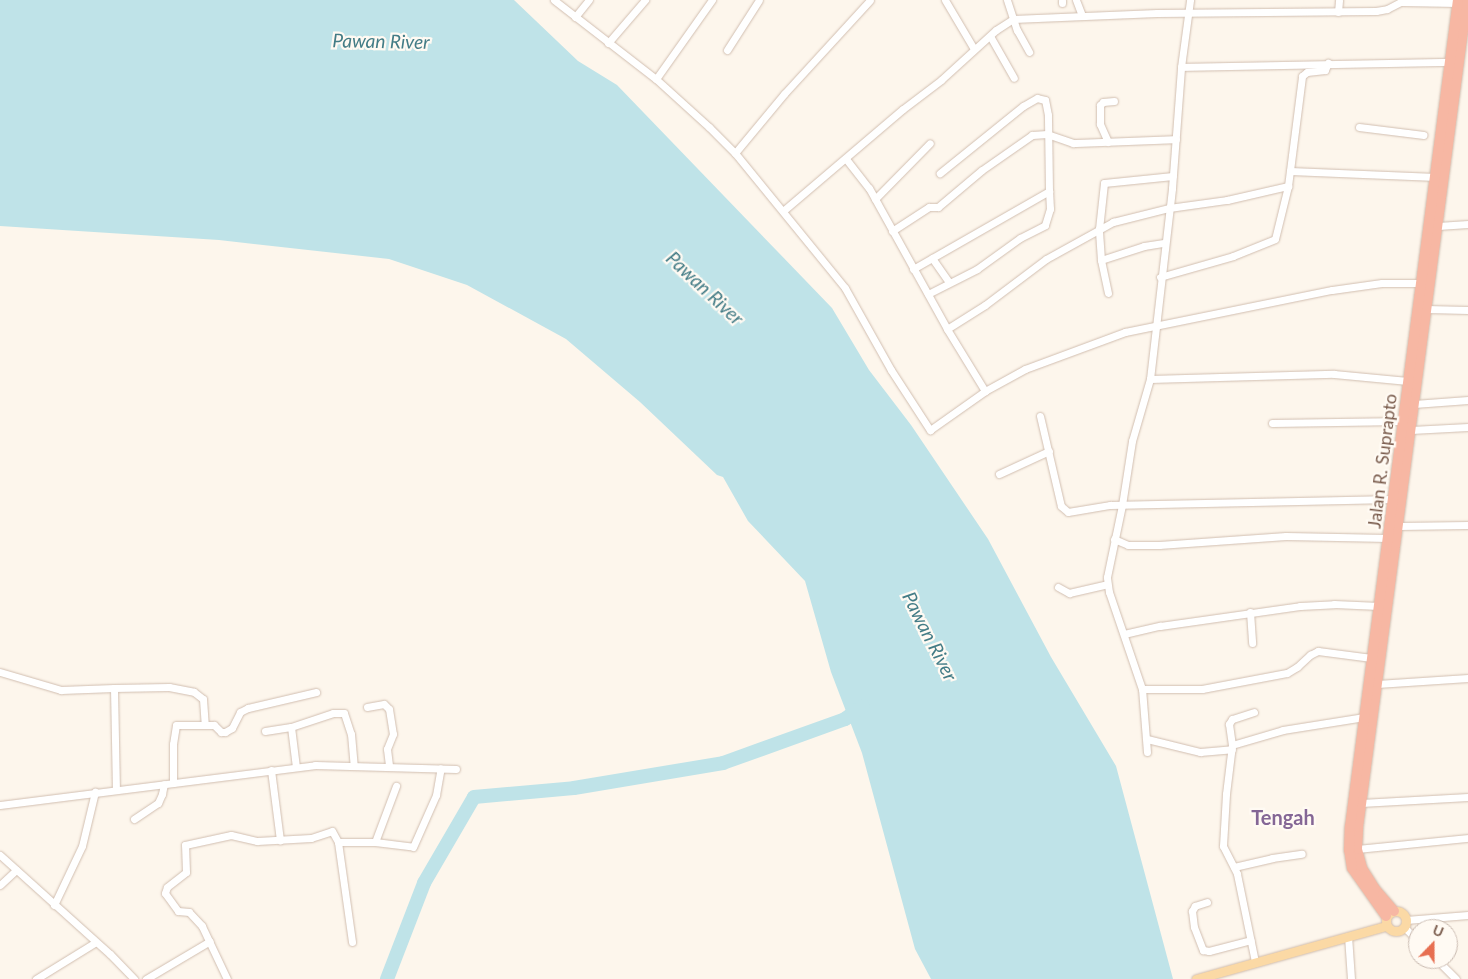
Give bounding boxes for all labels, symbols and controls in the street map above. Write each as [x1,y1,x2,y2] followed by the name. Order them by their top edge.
[332,29,430,53] water label: Pawan River
[662,247,748,329] water label: Pawan River
[1363,392,1401,530] street label: Jalan R. Suprapto
[898,588,962,684] water label: Pawan River
[1251,805,1315,829] district label: Tengah
[1408,919,1458,969] north arrow
[1430,921,1446,940] text: U

